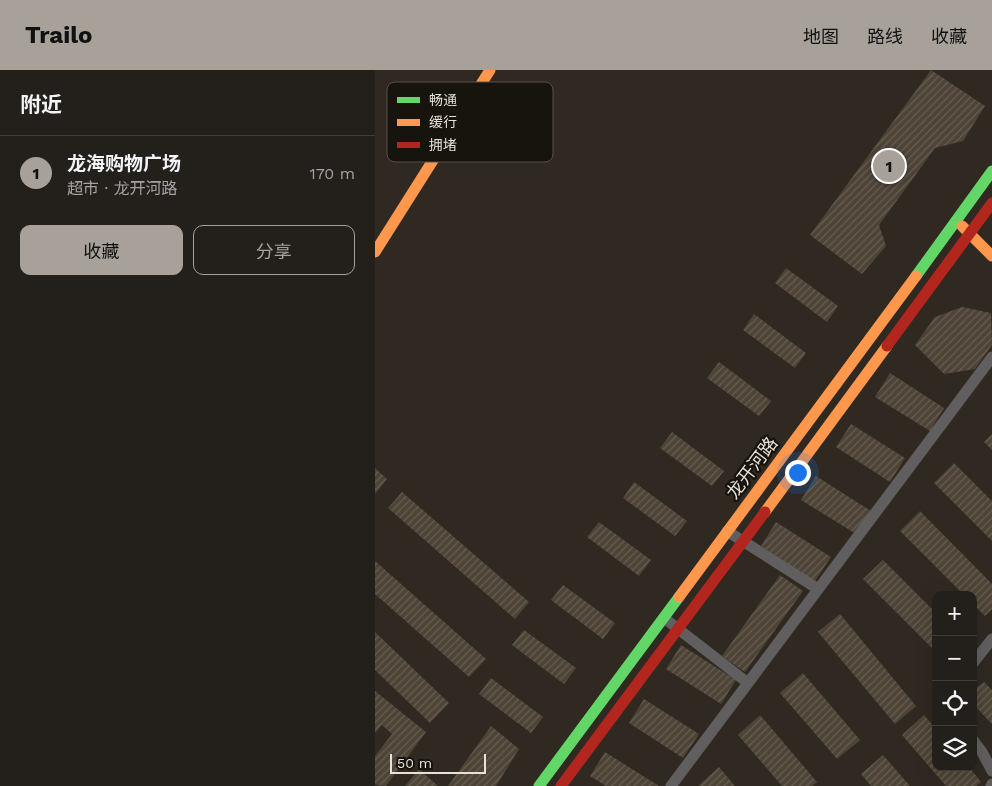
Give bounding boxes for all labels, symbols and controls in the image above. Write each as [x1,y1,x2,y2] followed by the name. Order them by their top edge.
[25,21,92,49] text: Trailo
[803,26,839,47] text: 地图
[867,26,903,47] text: 路线
[931,26,967,47] text: 收藏
[387,82,553,162] legend
[20,92,62,117] text: 附近
[429,92,457,108] text: 畅通
[429,114,457,130] text: 缓行
[429,137,457,153] text: 拥堵
[873,147,905,185] pin: 1
[67,152,181,175] text: 龙海购物广场
[33,164,39,183] text: 1
[309,164,355,183] text: 170 m
[67,179,178,198] text: 超市 · 龙开河路
[20,225,183,275] button: 收藏
[193,225,355,275] button: 分享
[722,433,782,503] street label: 龙开河路
[785,460,811,486] your location
[932,591,977,771] map controls
[932,591,977,636] button: +
[932,636,977,681] button: −
[932,681,977,726] button: locate
[932,726,977,771] button: layers
[390,751,486,774] scale bar
[397,755,432,771] text: 50 m

